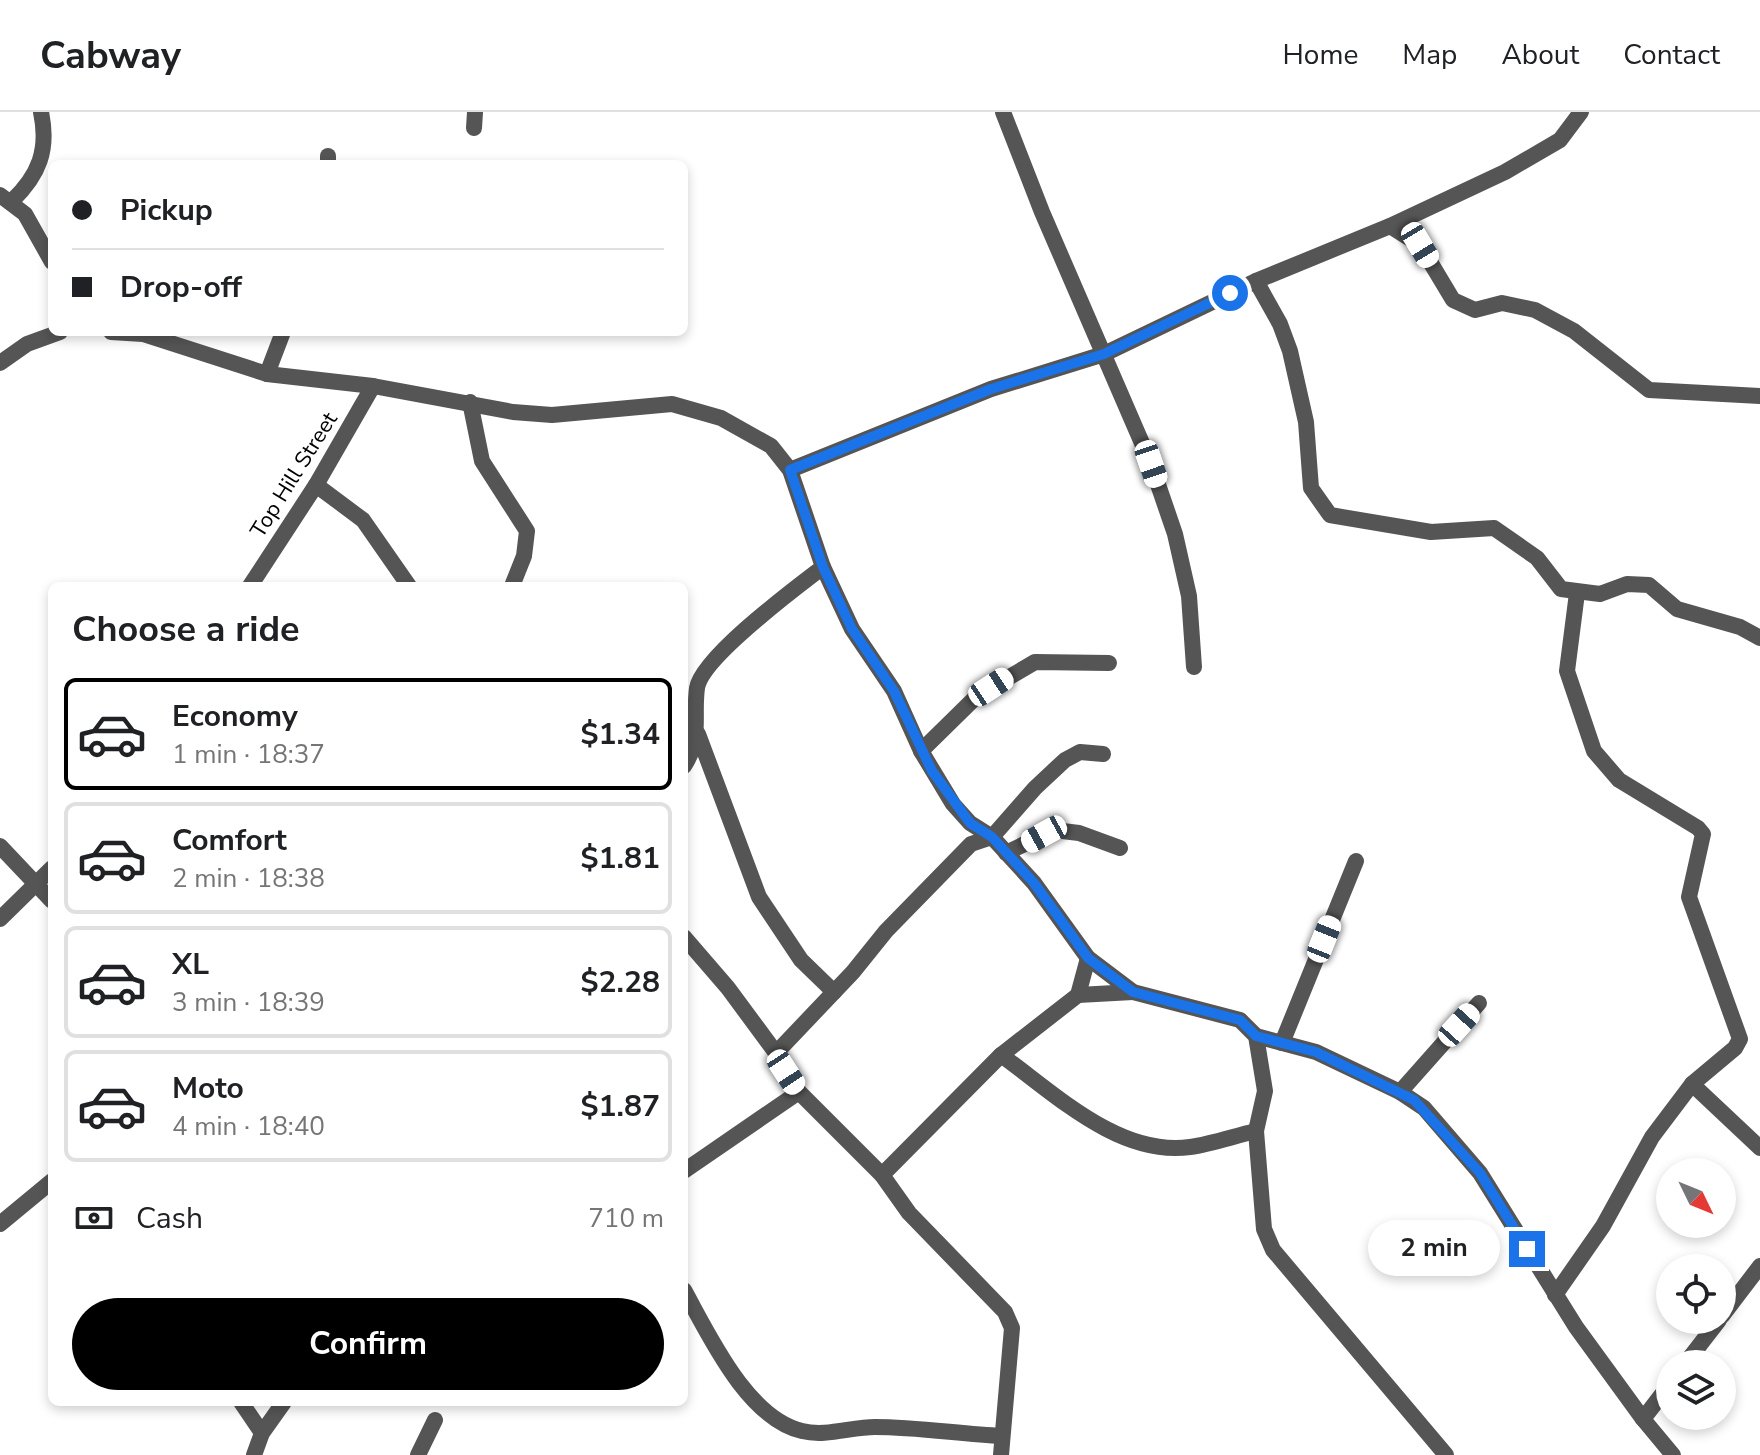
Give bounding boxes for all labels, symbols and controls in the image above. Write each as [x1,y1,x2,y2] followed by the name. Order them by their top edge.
[40,30,181,81] text: Cabway
[1283,36,1358,74] text: Home
[1402,36,1457,74] text: Map
[1501,36,1579,74] text: About
[1623,36,1720,74] text: Contact
[120,190,213,231] text: Pickup
[1397,218,1443,272] car
[120,267,242,308] text: Drop-off
[1212,275,1248,311] route start
[243,406,345,544] street label: Top Hill Street
[1132,437,1170,491] car
[72,605,300,654] text: Choose a ride
[964,664,1018,710] car
[172,696,298,737] text: Economy
[76,698,148,770] icon: car
[581,714,660,755] text: $1.34
[172,737,325,772] text: 1 min · 18:37
[1017,812,1071,856] car
[172,820,287,861] text: Comfort
[76,822,148,894] icon: car
[581,838,660,879] text: $1.81
[172,861,325,896] text: 2 min · 18:38
[1304,912,1344,966] car
[172,944,209,985] text: XL
[76,946,148,1018] icon: car
[581,962,660,1003] text: $2.28
[172,985,325,1020] text: 3 min · 18:39
[1434,999,1484,1051] car
[763,1045,809,1099] car
[172,1068,244,1109] text: Moto
[76,1070,148,1142] icon: car
[581,1086,660,1127] text: $1.87
[172,1109,325,1144] text: 4 min · 18:40
[1656,1158,1736,1238] north arrow
[1656,1158,1736,1430] map controls
[72,1196,116,1240] icon: cash
[136,1198,203,1239] text: Cash
[588,1201,664,1236] text: 710 m
[1367,1221,1499,1277] callout: 2 min
[1400,1230,1468,1265] text: 2 min
[1509,1231,1545,1267] route end
[1656,1254,1736,1334] button: locate
[72,1298,664,1390] button: Confirm
[1656,1350,1736,1430] button: layers

